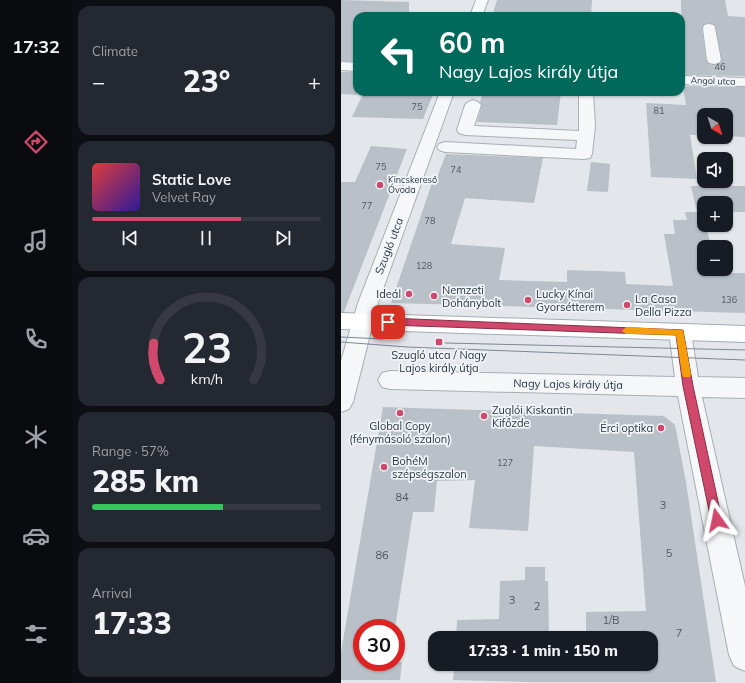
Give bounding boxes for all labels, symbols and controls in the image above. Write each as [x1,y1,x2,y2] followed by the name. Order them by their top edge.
[439,25,505,60] text: 60 m
[373,28,425,80] icon: left
[12,35,60,58] text: 17:32
[92,43,138,59] text: Climate
[439,60,618,83] text: Nagy Lajos király útja
[715,61,725,72] house number: 46
[183,62,230,100] text: 23°
[92,68,105,96] text: −
[308,68,321,96] text: +
[690,74,736,87] street label: Angol utca
[412,101,423,112] house number: 75
[654,105,664,116] house number: 81
[697,108,733,144] north arrow
[697,108,733,276] map controls
[22,128,50,156] icon: directions
[697,152,733,188] button: sound
[376,161,387,172] house number: 75
[451,164,462,175] house number: 74
[152,170,231,189] text: Static Love
[388,174,437,195] place label: Kincskereső Óvoda
[375,180,385,190] marker: Kincskereső Óvoda
[152,189,216,205] text: Velvet Ray
[697,196,733,232] button: +
[362,200,372,211] house number: 77
[425,215,435,226] house number: 78
[372,216,406,276] street label: Szugló utca
[22,227,50,255] icon: music
[119,227,141,249] icon: previous
[195,227,217,249] icon: pause
[272,227,294,249] icon: next
[697,240,733,276] button: −
[416,260,432,271] house number: 128
[442,283,501,310] place label: Nemzeti Dohánybolt
[376,287,401,301] place label: Ideál
[536,287,605,314] place label: Lucky Kínai Gyorsétterem
[404,289,414,299] marker: Ideál
[429,291,439,301] marker: Nemzeti Dohánybolt
[635,292,692,319] place label: La Casa Della Pizza
[721,294,737,305] house number: 136
[523,295,533,305] marker: Lucky Kínai Gyorsétterem
[622,300,632,310] marker: La Casa Della Pizza
[371,305,405,339] pin
[377,311,399,333] icon: arrive
[182,320,231,372] text: 23
[22,325,50,353] icon: phone
[434,337,444,347] marker: Szugló utca / Nagy Lajos király útja
[391,348,487,375] place label: Szugló utca / Nagy Lajos király útja
[190,369,223,387] text: km/h
[513,376,623,392] street label: Nagy Lajos király útja
[492,403,572,430] place label: Zuglói Kiskantin Kifőzde
[395,408,405,418] marker: Global Copy (fénymásoló szalon)
[479,411,489,421] marker: Zuglói Kiskantin Kifőzde
[349,419,451,446] place label: Global Copy (fénymásoló szalon)
[600,421,653,435] place label: Érci optika
[22,423,50,451] icon: climate
[656,423,666,433] marker: Érci optika
[92,443,169,459] text: Range · 57%
[392,454,467,481] place label: BohéM szépségszalon
[497,457,513,468] house number: 127
[92,462,199,500] text: 285 km
[379,462,389,472] marker: BohéM szépségszalon
[395,490,409,504] house number: 84
[660,498,666,512] house number: 3
[696,499,738,541] position arrow
[22,522,50,550] icon: car
[666,546,673,560] house number: 5
[375,548,389,562] house number: 86
[92,585,132,601] text: Arrival
[509,593,515,607] house number: 3
[534,599,541,613] house number: 2
[92,604,172,642] text: 17:33
[602,613,620,627] house number: 1/B
[353,619,405,671] speed limit sign: 30
[22,620,50,648] icon: filters
[676,626,682,640] house number: 7
[468,641,618,660] text: 17:33 · 1 min · 150 m

